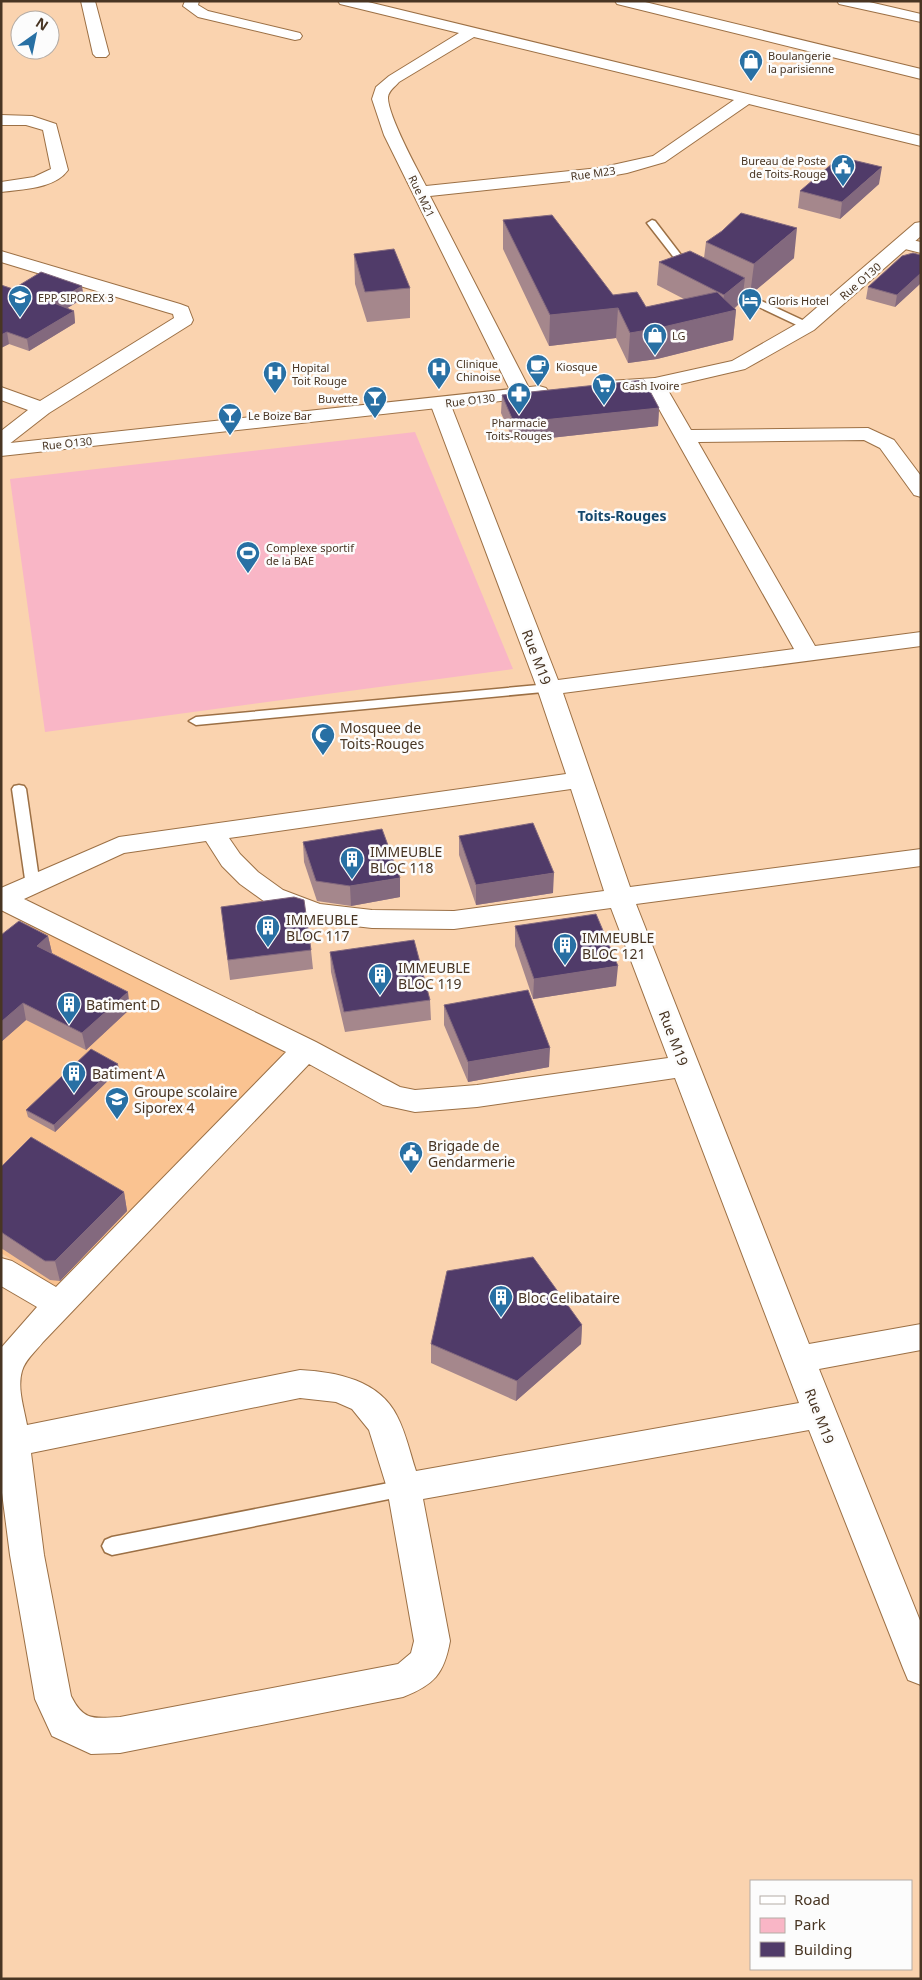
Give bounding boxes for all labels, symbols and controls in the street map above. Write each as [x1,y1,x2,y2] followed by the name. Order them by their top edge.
[10,10,60,60] north arrow
[32,13,52,35] text: N
[738,48,764,82] shop icon: Boulangerie la parisienne
[768,48,834,76] place label: Boulangerie la parisienne
[741,153,826,181] place label: Bureau de Poste de Toits-Rouge
[830,153,856,187] public building icon: Bureau de Poste de Toits-Rouge
[570,162,616,184] street label: Rue M23
[405,172,439,220] street label: Rue M21
[836,259,884,303] street label: Rue O130
[7,284,33,318] school or university icon: EPP SIPOREX 3
[737,287,763,321] hotel icon: Gloris Hotel
[38,290,114,305] place label: EPP SIPOREX 3
[768,293,829,308] place label: Gloris Hotel
[642,322,668,356] shop icon: LG
[672,328,686,343] place label: LG
[525,353,551,387] cafe icon: Kiosque
[426,356,452,390] hospital icon: Clinique Chinoise
[456,356,500,384] place label: Clinique Chinoise
[556,359,597,374] place label: Kiosque
[262,360,288,394] hospital icon: Hopital Toit Rouge
[292,360,347,388] place label: Hopital Toit Rouge
[591,372,617,406] supermarket icon: Cash Ivoire
[622,378,679,393] place label: Cash Ivoire
[506,381,532,415] pharmacy icon: Pharmacie Toits-Rouges
[362,385,388,419] bar icon: Buvette
[444,389,496,411] street label: Rue O130
[318,391,358,406] place label: Buvette
[217,402,243,436] bar icon: Le Boize Bar
[248,408,312,423] place label: Le Boize Bar
[486,415,552,443] place label: Pharmacie Toits-Rouges
[41,433,93,453] street label: Rue O130
[578,506,666,525] district label: Toits-Rouges
[235,540,261,574] sports icon: Complexe sportif de la BAE
[266,540,355,568] place label: Complexe sportif de la BAE
[518,627,556,687] street label: Rue M19
[340,718,424,753] place label: Mosquee de Toits-Rouges
[310,722,336,756] mosque icon: Mosquee de Toits-Rouges
[370,842,442,877] place label: IMMEUBLE BLOC 118
[339,846,365,880] building icon: IMMEUBLE BLOC 118
[286,910,358,945] place label: IMMEUBLE BLOC 117
[255,914,281,948] building icon: IMMEUBLE BLOC 117
[582,928,654,963] place label: IMMEUBLE BLOC 121
[552,932,578,966] building icon: IMMEUBLE BLOC 121
[398,958,470,993] place label: IMMEUBLE BLOC 119
[367,962,393,996] building icon: IMMEUBLE BLOC 119
[56,991,82,1025] building icon: Batiment D
[86,995,160,1014] place label: Batiment D
[655,1008,693,1068] street label: Rue M19
[61,1060,87,1094] building icon: Batiment A
[92,1064,165,1083] place label: Batiment A
[134,1082,237,1117] place label: Groupe scolaire Siporex 4
[104,1086,130,1120] school or university icon: Groupe scolaire Siporex 4
[428,1136,515,1171] place label: Brigade de Gendarmerie
[398,1140,424,1174] public building icon: Brigade de Gendarmerie
[488,1284,514,1318] building icon: Bloc Celibataire
[518,1288,620,1307] place label: Bloc Celibataire
[801,1386,839,1446] street label: Rue M19
[750,1880,912,1970] legend
[794,1889,830,1909] text: Road
[794,1914,826,1934] text: Park
[794,1939,852,1959] text: Building

